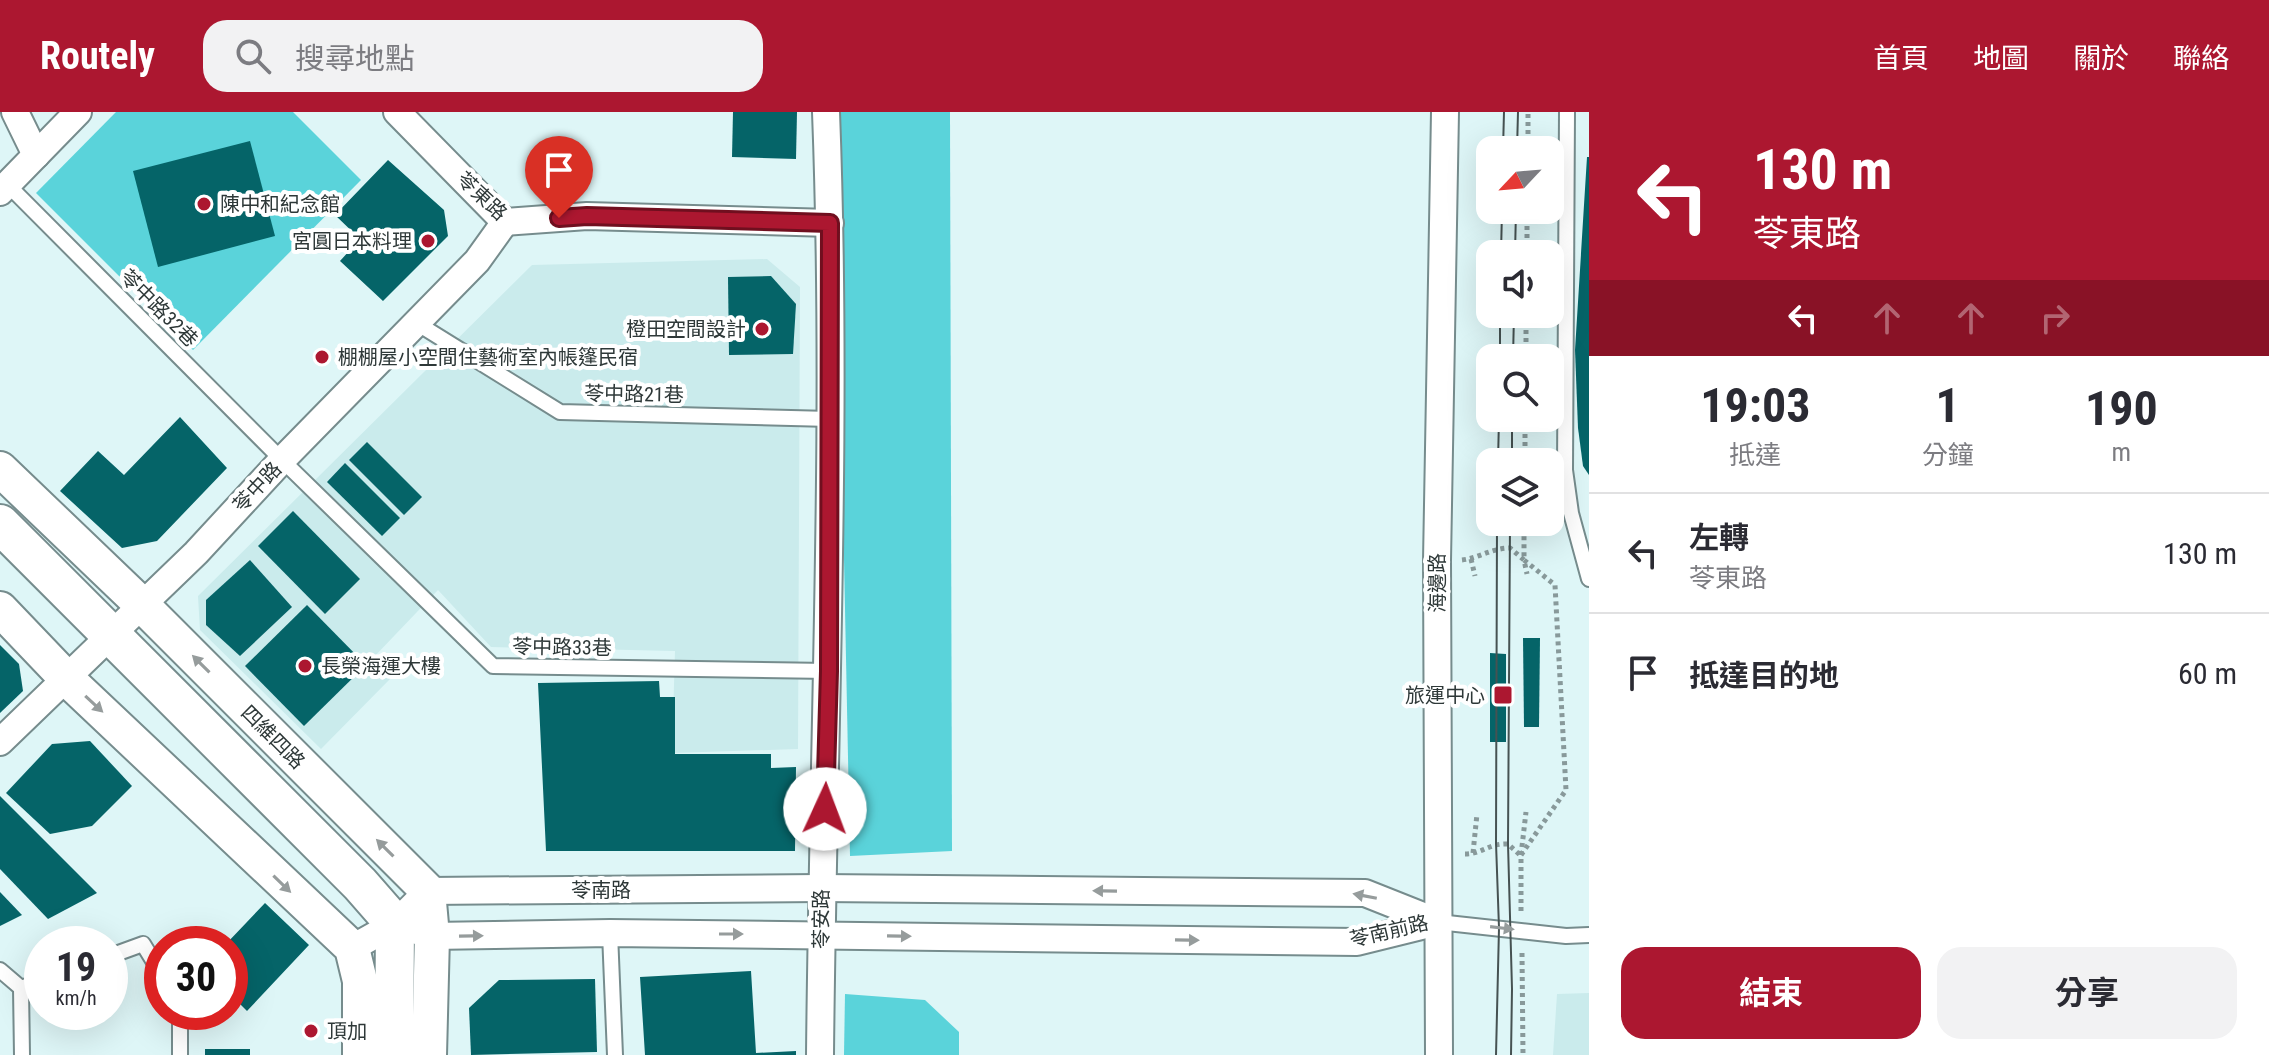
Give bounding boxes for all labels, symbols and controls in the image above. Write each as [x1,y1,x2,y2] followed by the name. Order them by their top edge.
[203,20,763,92] search box
[40,34,155,78] text: Routely
[231,34,275,78] icon: search
[295,41,415,76] text: 搜尋地點
[1873,42,1929,75] text: 首頁
[1973,42,2029,75] text: 地圖
[2073,42,2129,75] text: 關於
[2173,42,2229,75] text: 聯絡
[525,136,593,218] pin
[1476,136,1564,224] north arrow
[1476,136,1564,536] map controls
[1753,137,1892,203] text: 130 m
[1621,144,1725,248] icon: left
[537,148,581,192] icon: arrive
[452,167,512,225] street label: 苓東路
[220,192,340,216] place label: 陳中和紀念館
[195,195,213,213] marker: 陳中和紀念館
[1753,213,1861,255] text: 苓東路
[292,229,412,253] place label: 宮圓日本料理
[419,232,437,250] marker: 宮圓日本料理
[1476,240,1564,328] button: sound
[115,264,203,352] street label: 苓中路32巷
[1781,296,1825,340] icon: left
[1865,296,1909,340] icon: ahead
[1949,296,1993,340] icon: ahead
[2033,296,2077,340] icon: right
[626,317,746,341] place label: 橙田空間設計
[753,320,771,338] marker: 橙田空間設計
[1476,344,1564,432] button: search
[338,345,638,369] place label: 棚棚屋小空間住藝術室內帳篷民宿
[313,348,331,366] marker: 棚棚屋小空間住藝術室內帳篷民宿
[1700,377,1810,434] text: 19:03
[1936,377,1960,434] text: 1
[2085,380,2158,437] text: 190
[584,381,684,407] street label: 苓中路21巷
[2112,437,2131,467] text: m
[1729,440,1781,470] text: 抵達
[1922,440,1974,470] text: 分鐘
[1476,448,1564,536] button: layers
[228,457,286,517] street label: 苓中路
[1689,520,1749,555] text: 左轉
[1621,531,1665,575] icon: left
[2163,536,2237,571] text: 130 m
[1425,553,1449,613] street label: 海邊路
[1689,563,1767,593] text: 苓東路
[512,634,612,660] street label: 苓中路33巷
[1621,651,1665,695] icon: arrive
[321,654,441,678] place label: 長榮海運大樓
[192,655,211,674] one-way arrow
[2178,656,2237,691] text: 60 m
[296,657,314,675] marker: 長榮海運大樓
[1689,658,1839,693] text: 抵達目的地
[1405,683,1485,707] place label: 旅運中心
[1492,684,1514,706] marker: 旅運中心
[84,695,103,713] one-way arrow
[236,700,310,774] street label: 四維四路
[783,767,867,851] position arrow
[376,840,395,858] one-way arrow
[272,874,291,893] one-way arrow
[571,878,631,902] street label: 苓南路
[1092,885,1117,897] one-way arrow
[809,889,833,949] street label: 苓安路
[1352,889,1377,902] one-way arrow
[1347,910,1431,952] street label: 苓南前路
[1490,922,1515,935] one-way arrow
[144,926,248,1030] speed limit sign: 30
[719,928,744,940] one-way arrow
[459,929,484,942] one-way arrow
[887,930,912,942] one-way arrow
[1175,933,1200,946] one-way arrow
[56,944,96,991] text: 19
[1621,947,1921,1039] button: 結束
[1937,947,2237,1039] button: 分享
[55,986,97,1010] text: km/h
[327,1019,367,1043] place label: 頂加
[302,1022,320,1040] marker: 頂加

